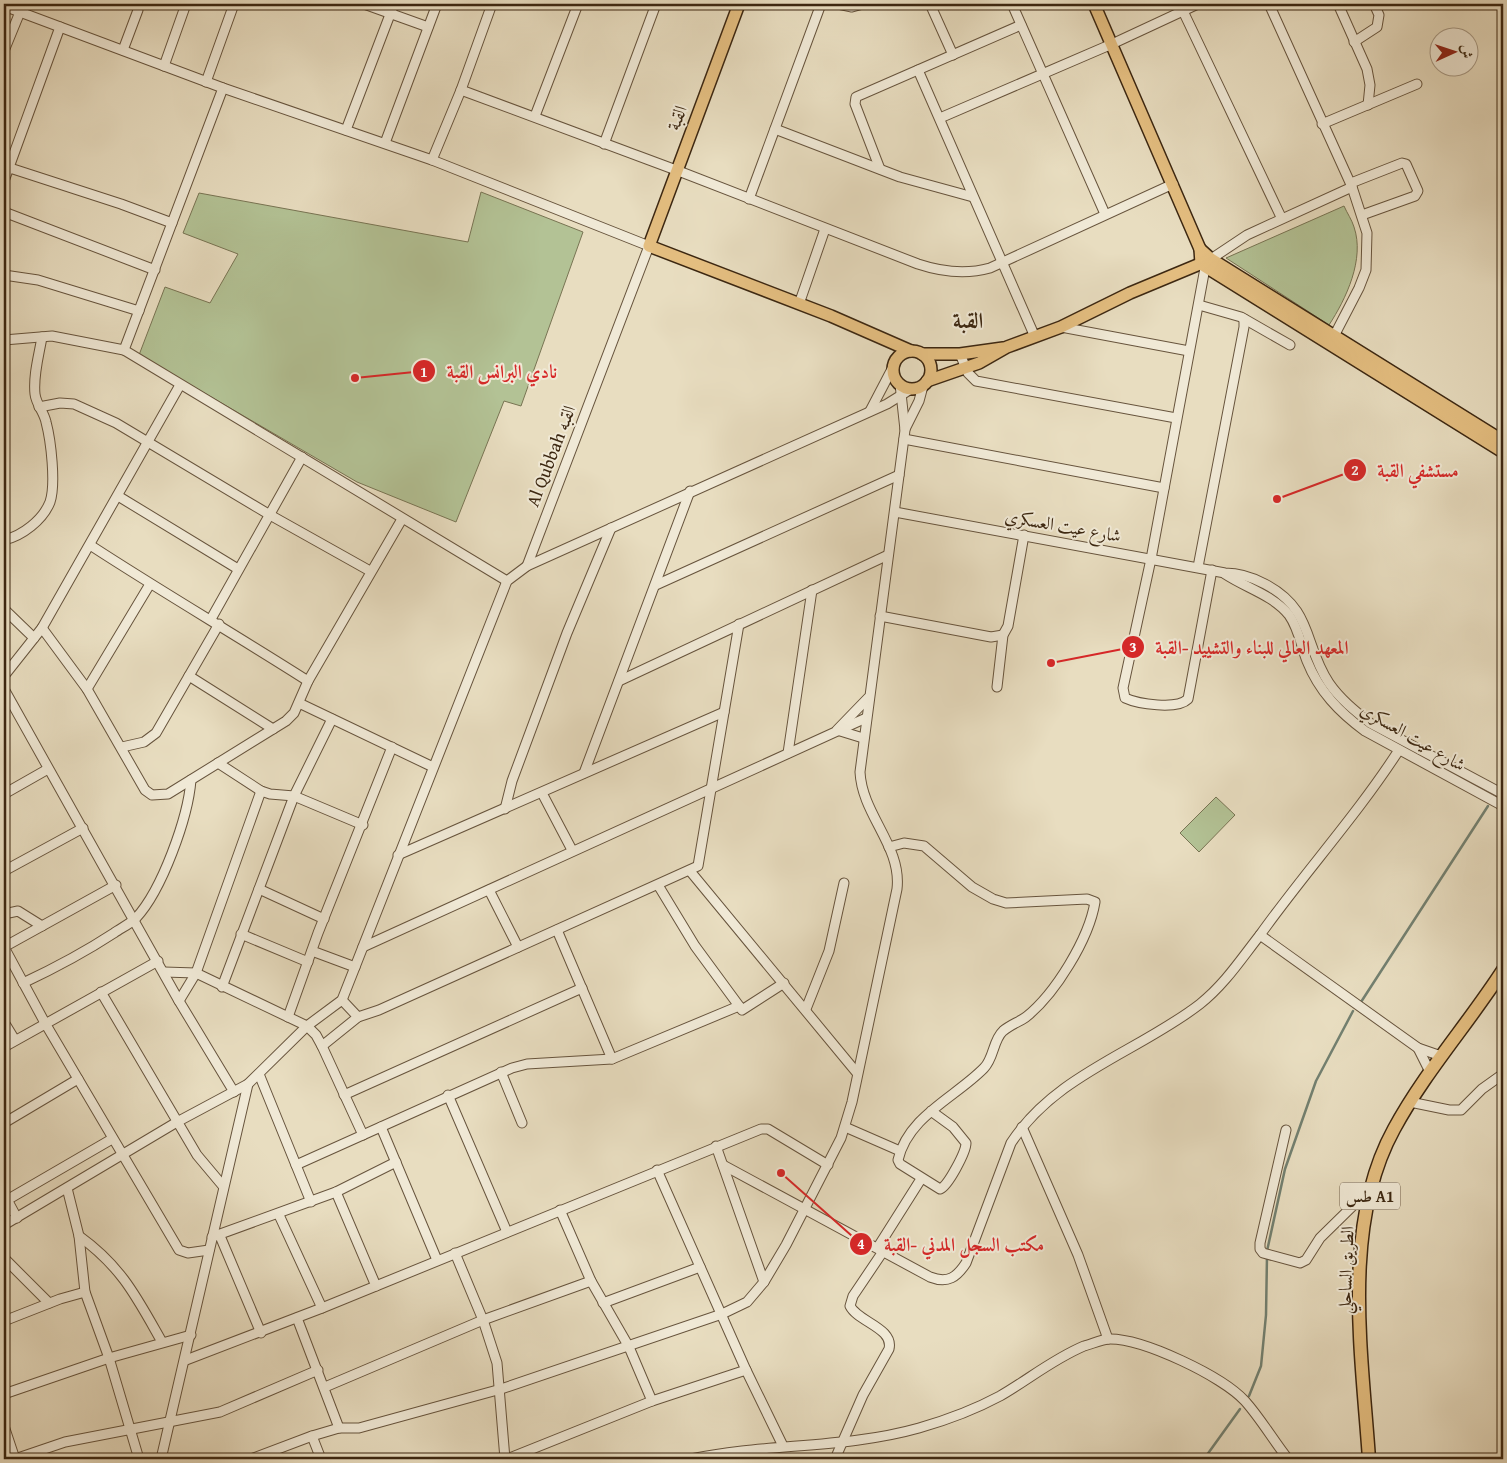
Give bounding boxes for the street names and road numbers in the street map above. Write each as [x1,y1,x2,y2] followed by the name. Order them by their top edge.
[659,101,694,134] street label: القبة
[519,401,582,511] street label: Al Qubbah القبه
[1002,502,1123,551] street label: شارع عيت العسكري
[1355,695,1471,779] street label: شارع عيت العسكري
[1340,1182,1400,1210] road number: طس A1
[1330,1225,1365,1315] street label: الطريق الساحلي

